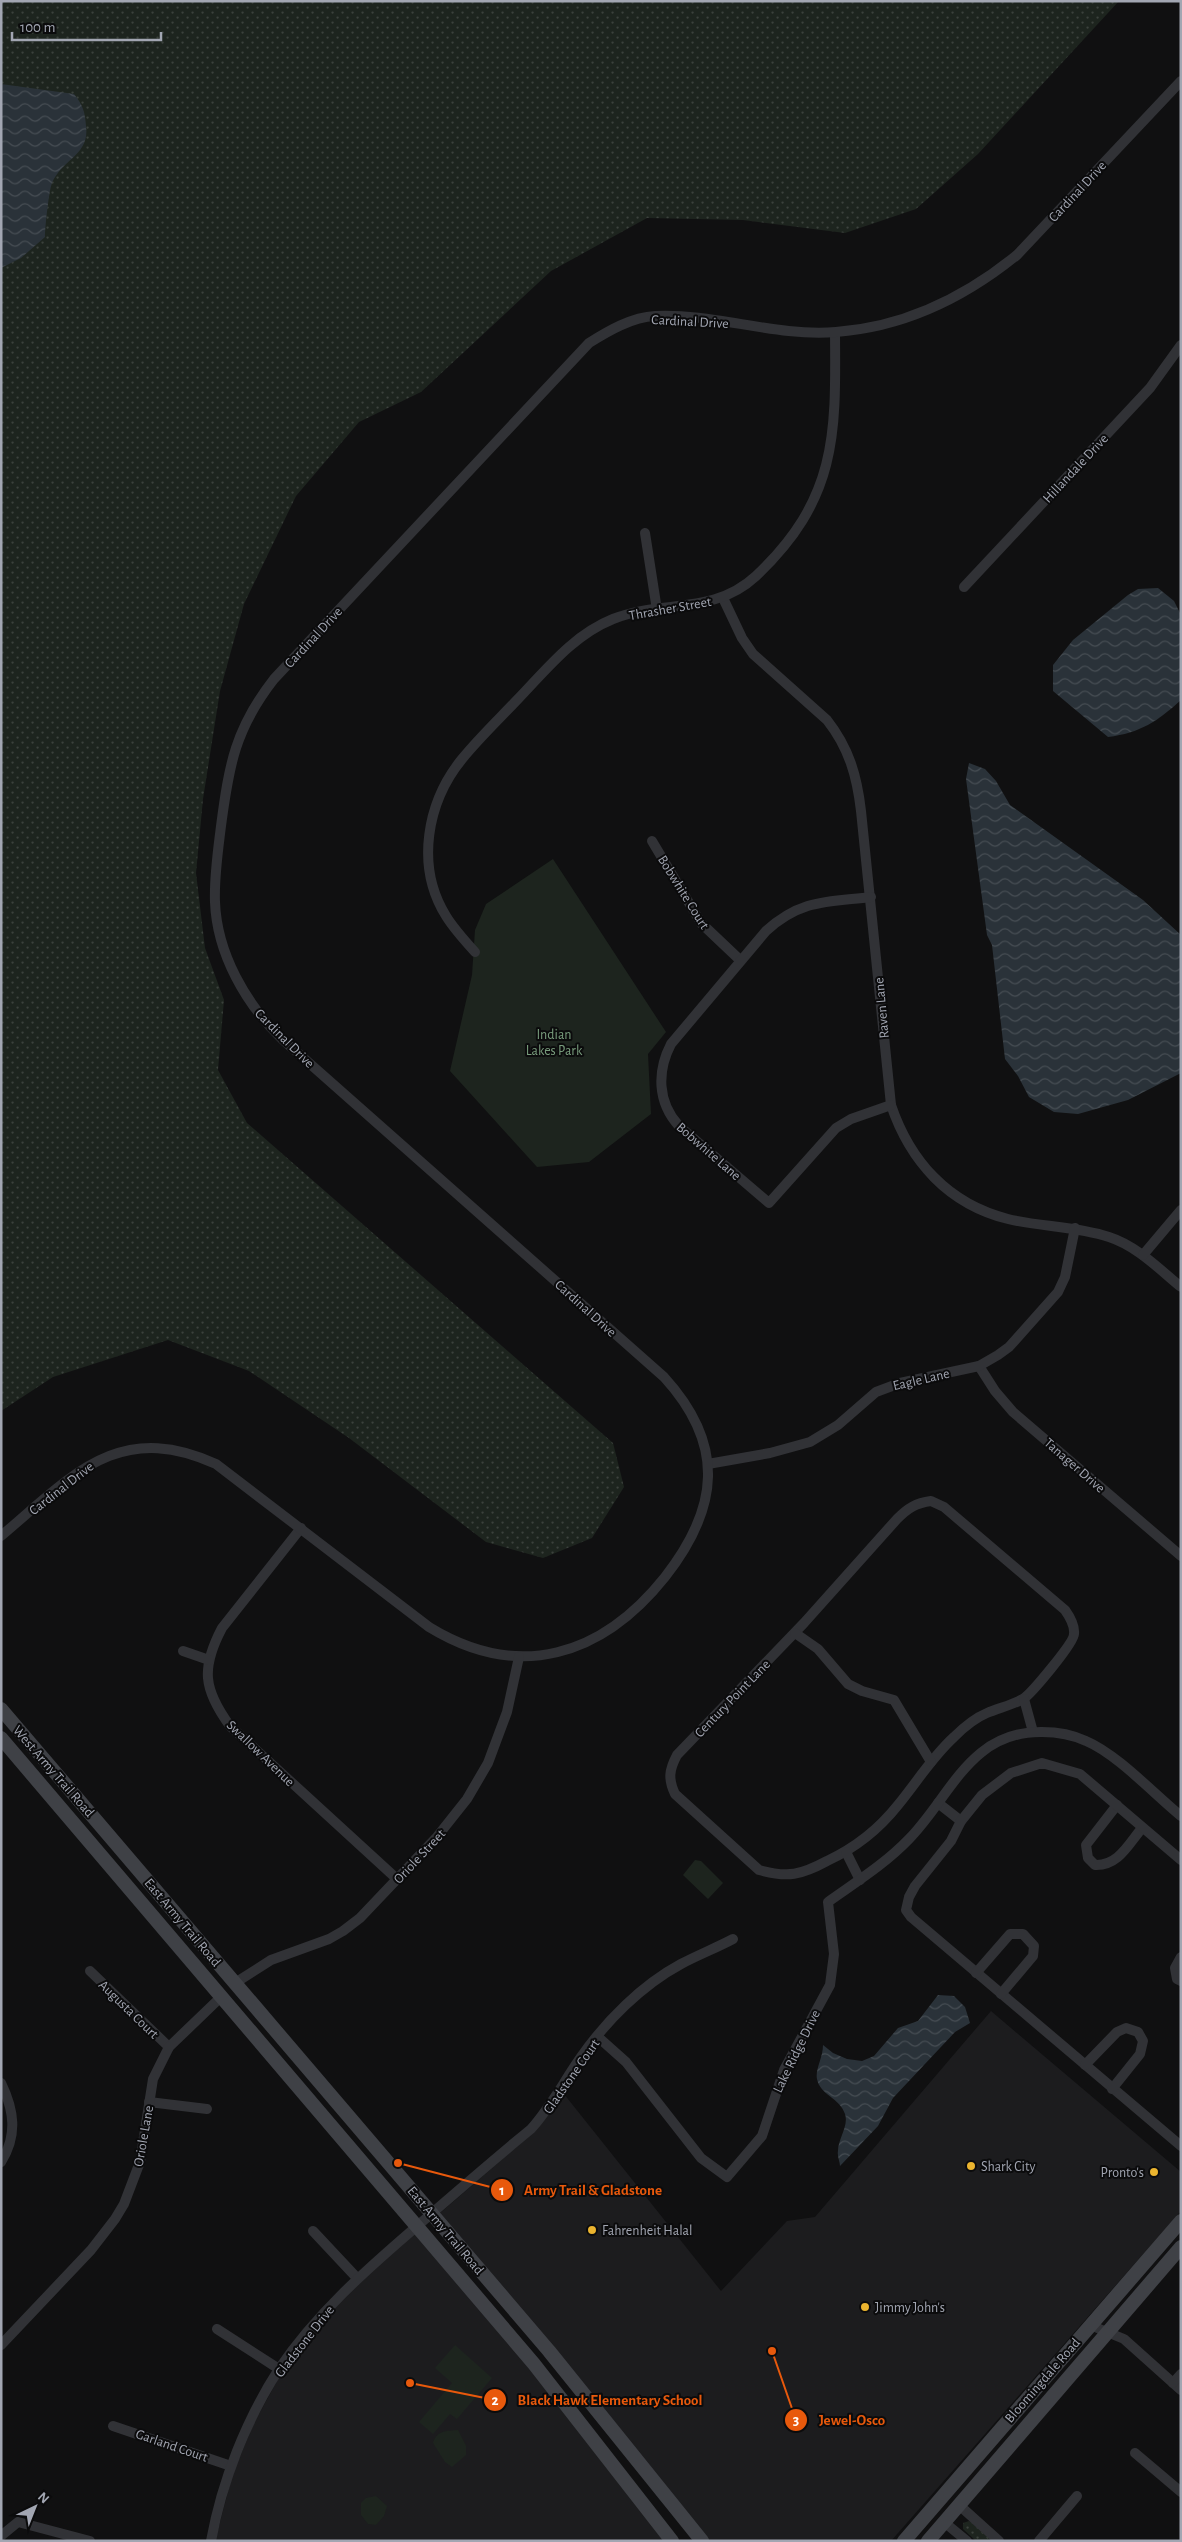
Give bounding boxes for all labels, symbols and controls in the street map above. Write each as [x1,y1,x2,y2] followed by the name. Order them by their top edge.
[12,10,161,42] scale bar
[20,20,55,35] text: 100 m
[1046,159,1109,225] street label: Cardinal Drive
[651,313,729,331] street label: Cardinal Drive
[1040,432,1111,506] street label: Hillandale Drive
[628,595,713,623] street label: Thrasher Street
[282,605,345,671] street label: Cardinal Drive
[655,853,712,932] street label: Bobwhite Court
[872,977,892,1039] street label: Raven Lane
[252,1006,317,1071] street label: Cardinal Drive
[526,1028,583,1058] park label: Indian Lakes Park
[673,1120,743,1183] street label: Bobwhite Lane
[552,1278,619,1340] street label: Cardinal Drive
[891,1367,951,1393] street label: Eagle Lane
[1041,1436,1107,1496] street label: Tanager Drive
[27,1459,96,1518] street label: Cardinal Drive
[692,1657,773,1740] street label: Century Point Lane
[224,1718,297,1789] street label: Swallow Avenue
[10,1723,97,1820] street label: West Army Trail Road
[391,1826,449,1887] street label: Oriole Street
[141,1876,223,1969] street label: East Army Trail Road
[96,1978,161,2042] street label: Augusta Court
[771,2008,823,2095] street label: Lake Ridge Drive
[541,2036,603,2116] street label: Gladstone Court
[132,2105,156,2168] street label: Oriole Lane
[965,2160,977,2172] marker: Shark City
[981,2160,1035,2174] place label: Shark City
[1101,2166,1144,2180] place label: Pronto's
[1148,2166,1160,2178] marker: Pronto's
[489,2175,672,2205] callout: Army Trail & Gladstone
[499,2183,505,2198] text: 1
[524,2183,662,2198] text: Army Trail & Gladstone
[404,2184,486,2277] street label: East Army Trail Road
[586,2224,598,2236] marker: Fahrenheit Halal
[602,2224,693,2238] place label: Fahrenheit Halal
[859,2301,871,2313] marker: Jimmy John's
[875,2301,945,2315] place label: Jimmy John's
[273,2303,337,2380] street label: Gladstone Drive
[1002,2336,1083,2426] street label: Bloomingdale Road
[483,2385,712,2415] callout: Black Hawk Elementary School
[491,2393,499,2408] text: 2
[518,2393,702,2408] text: Black Hawk Elementary School
[784,2405,895,2435] callout: Jewel-Osco
[793,2413,799,2428] text: 3
[819,2413,885,2428] text: Jewel-Osco
[134,2427,210,2465] street label: Garland Court
[10,2482,60,2532] north arrow
[35,2490,52,2507] text: N

